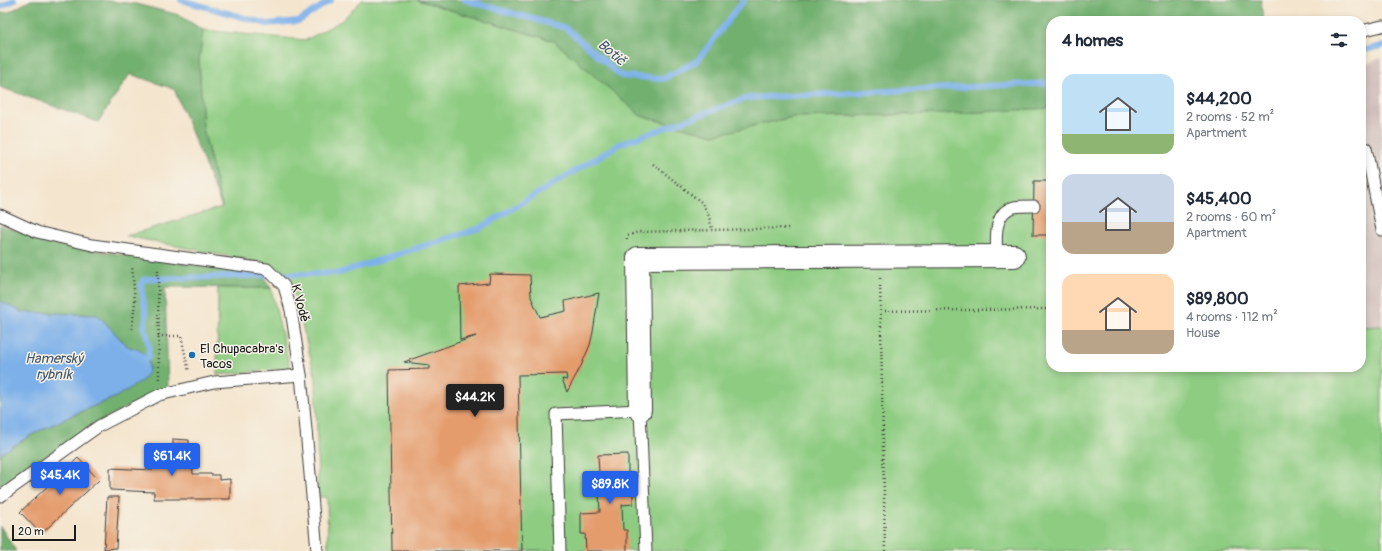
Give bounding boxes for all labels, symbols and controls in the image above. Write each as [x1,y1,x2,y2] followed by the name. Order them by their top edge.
[1328,29,1350,51] icon: filters
[1062,30,1123,51] text: 4 homes
[594,36,630,70] water label: Botič
[1186,88,1252,109] text: $44,200
[1094,90,1142,138] icon: home
[1186,109,1274,125] text: 2 rooms · 52 m²
[1186,125,1247,141] text: Apartment
[1186,188,1252,209] text: $45,400
[1094,190,1142,238] icon: home
[1186,209,1276,225] text: 2 rooms · 60 m²
[1186,225,1247,241] text: Apartment
[287,282,313,324] street label: K Vodě
[1186,288,1249,309] text: $89,800
[1094,290,1142,338] icon: home
[1186,309,1278,325] text: 4 rooms · 112 m²
[1186,325,1220,341] text: House
[200,341,284,372] place label: El Chupacabra's Tacos
[25,350,85,383] water label: Hamerský rybník
[187,350,197,360] marker: El Chupacabra's Tacos
[442,384,508,418] pin: $44.2K
[455,389,495,405] text: $44.2K
[139,443,205,477] pin: $61.4K
[153,448,191,464] text: $61.4K
[27,462,93,496] pin: $45.4K
[40,467,80,483] text: $45.4K
[577,471,643,505] pin: $89.8K
[591,476,629,492] text: $89.8K
[12,523,76,542] scale bar
[18,525,44,538] text: 20 m

